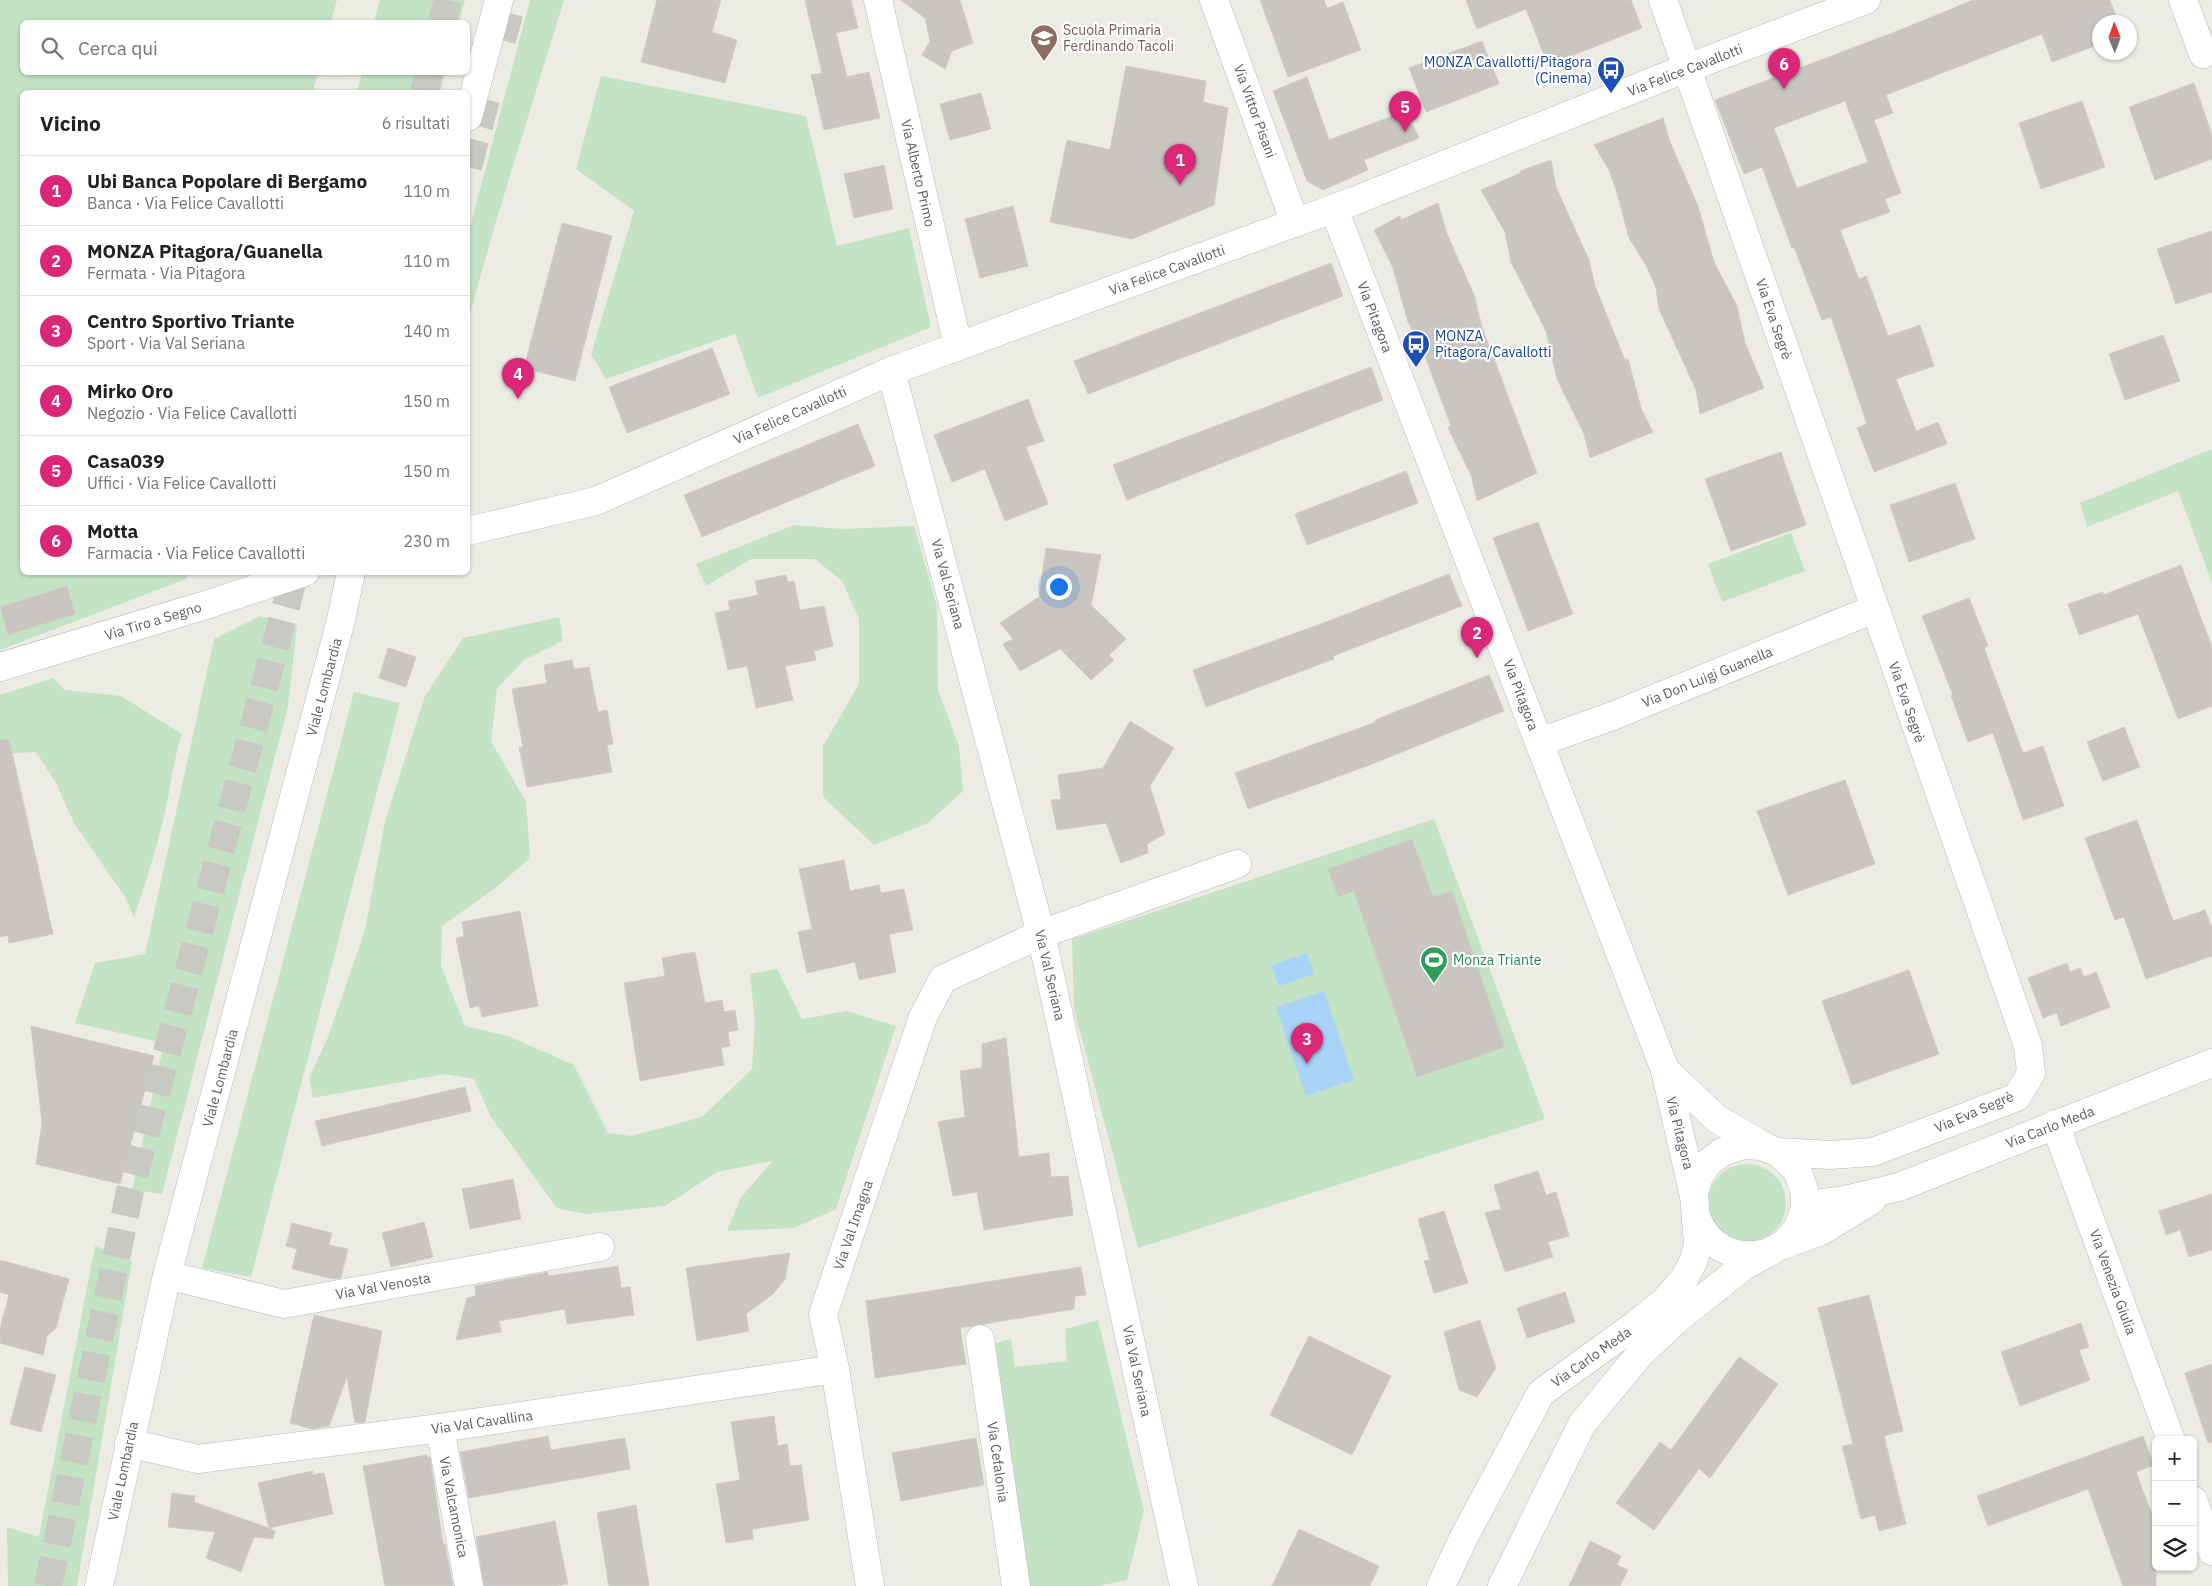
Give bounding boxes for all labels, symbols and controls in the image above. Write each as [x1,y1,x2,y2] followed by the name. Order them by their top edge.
[2092,15,2137,60] north arrow
[20,20,470,75] search box
[1063,21,1174,55] place label: Scuola Primaria Ferdinando Tacoli
[1029,23,1059,62] school or university icon: Scuola Primaria Ferdinando Tacoli
[38,34,66,62] icon: search
[78,36,158,60] text: Cerca qui
[1625,40,1745,100] street label: Via Felice Cavallotti
[1768,48,1800,89] pin: 6
[1424,53,1593,87] place label: MONZA Cavallotti/Pitagora (Cinema)
[1596,55,1626,94] bus stop icon: MONZA Cavallotti/Pitagora (Cinema)
[1230,62,1280,160] street label: Via Vittor Pisani
[1389,91,1421,132] pin: 5
[40,109,101,137] text: Vicino
[382,113,450,133] text: 6 risultati
[897,118,939,229] street label: Via Alberto Primo
[1164,144,1196,185] pin: 1
[87,169,367,193] text: Ubi Banca Popolare di Bergamo
[51,181,61,201] text: 1
[403,181,450,201] text: 110 m
[87,193,284,213] text: Banca · Via Felice Cavallotti
[87,239,323,263] text: MONZA Pitagora/Guanella
[1107,241,1227,299] street label: Via Felice Cavallotti
[51,251,61,271] text: 2
[403,251,450,271] text: 110 m
[87,263,245,283] text: Fermata · Via Pitagora
[1752,276,1796,362] street label: Via Eva Segrè
[1353,279,1397,356] street label: Via Pitagora
[87,309,295,333] text: Centro Sportivo Triante
[51,321,61,341] text: 3
[403,321,450,341] text: 140 m
[1435,327,1551,361] place label: MONZA Pitagora/Cavallotti
[1401,329,1431,368] bus stop icon: MONZA Pitagora/Cavallotti
[87,333,245,353] text: Sport · Via Val Seriana
[502,358,534,399] pin: 4
[87,379,173,403] text: Mirko Oro
[731,382,849,448] street label: Via Felice Cavallotti
[51,391,61,411] text: 4
[403,391,450,411] text: 150 m
[87,403,297,423] text: Negozio · Via Felice Cavallotti
[87,449,165,473] text: Casa039
[51,461,61,481] text: 5
[403,461,450,481] text: 150 m
[87,473,276,493] text: Uffici · Via Felice Cavallotti
[87,519,138,543] text: Motta
[51,531,61,551] text: 6
[403,531,450,551] text: 230 m
[927,537,969,632] street label: Via Val Seriana
[87,543,305,563] text: Farmacia · Via Felice Cavallotti
[1046,574,1072,600] your location
[102,598,204,644] street label: Via Tiro a Segno
[1461,617,1493,658] pin: 2
[302,635,346,738] street label: Viale Lombardia
[1639,642,1776,711] street label: Via Don Luigi Guanella
[1499,657,1543,734] street label: Via Pitagora
[1885,659,1929,745] street label: Via Eva Segrè
[1031,928,1069,1023] street label: Via Val Seriana
[1419,945,1449,984] sports icon: Monza Triante
[1453,951,1542,969] place label: Monza Triante
[1291,1023,1323,1064] pin: 3
[198,1026,242,1129] street label: Viale Lombardia
[1932,1087,2017,1137] street label: Via Eva Segrè
[1662,1094,1698,1172] street label: Via Pitagora
[2003,1102,2097,1152] street label: Via Carlo Meda
[829,1177,877,1272] street label: Via Val Imagna
[2086,1227,2141,1338] street label: Via Venezia Giulia
[334,1269,432,1303] street label: Via Val Venosta
[1547,1322,1635,1391] street label: Via Carlo Meda
[1119,1324,1156,1419] street label: Via Val Seriana
[430,1406,534,1438] street label: Via Val Cavallina
[104,1419,142,1522] street label: Viale Lombardia
[983,1420,1013,1504] street label: Via Cefalonia
[2152,1436,2197,1571] map controls
[2152,1436,2197,1481] button: +
[435,1455,473,1560] street label: Via Valcamonica
[2152,1481,2197,1526] button: −
[2152,1526,2197,1571] button: layers

